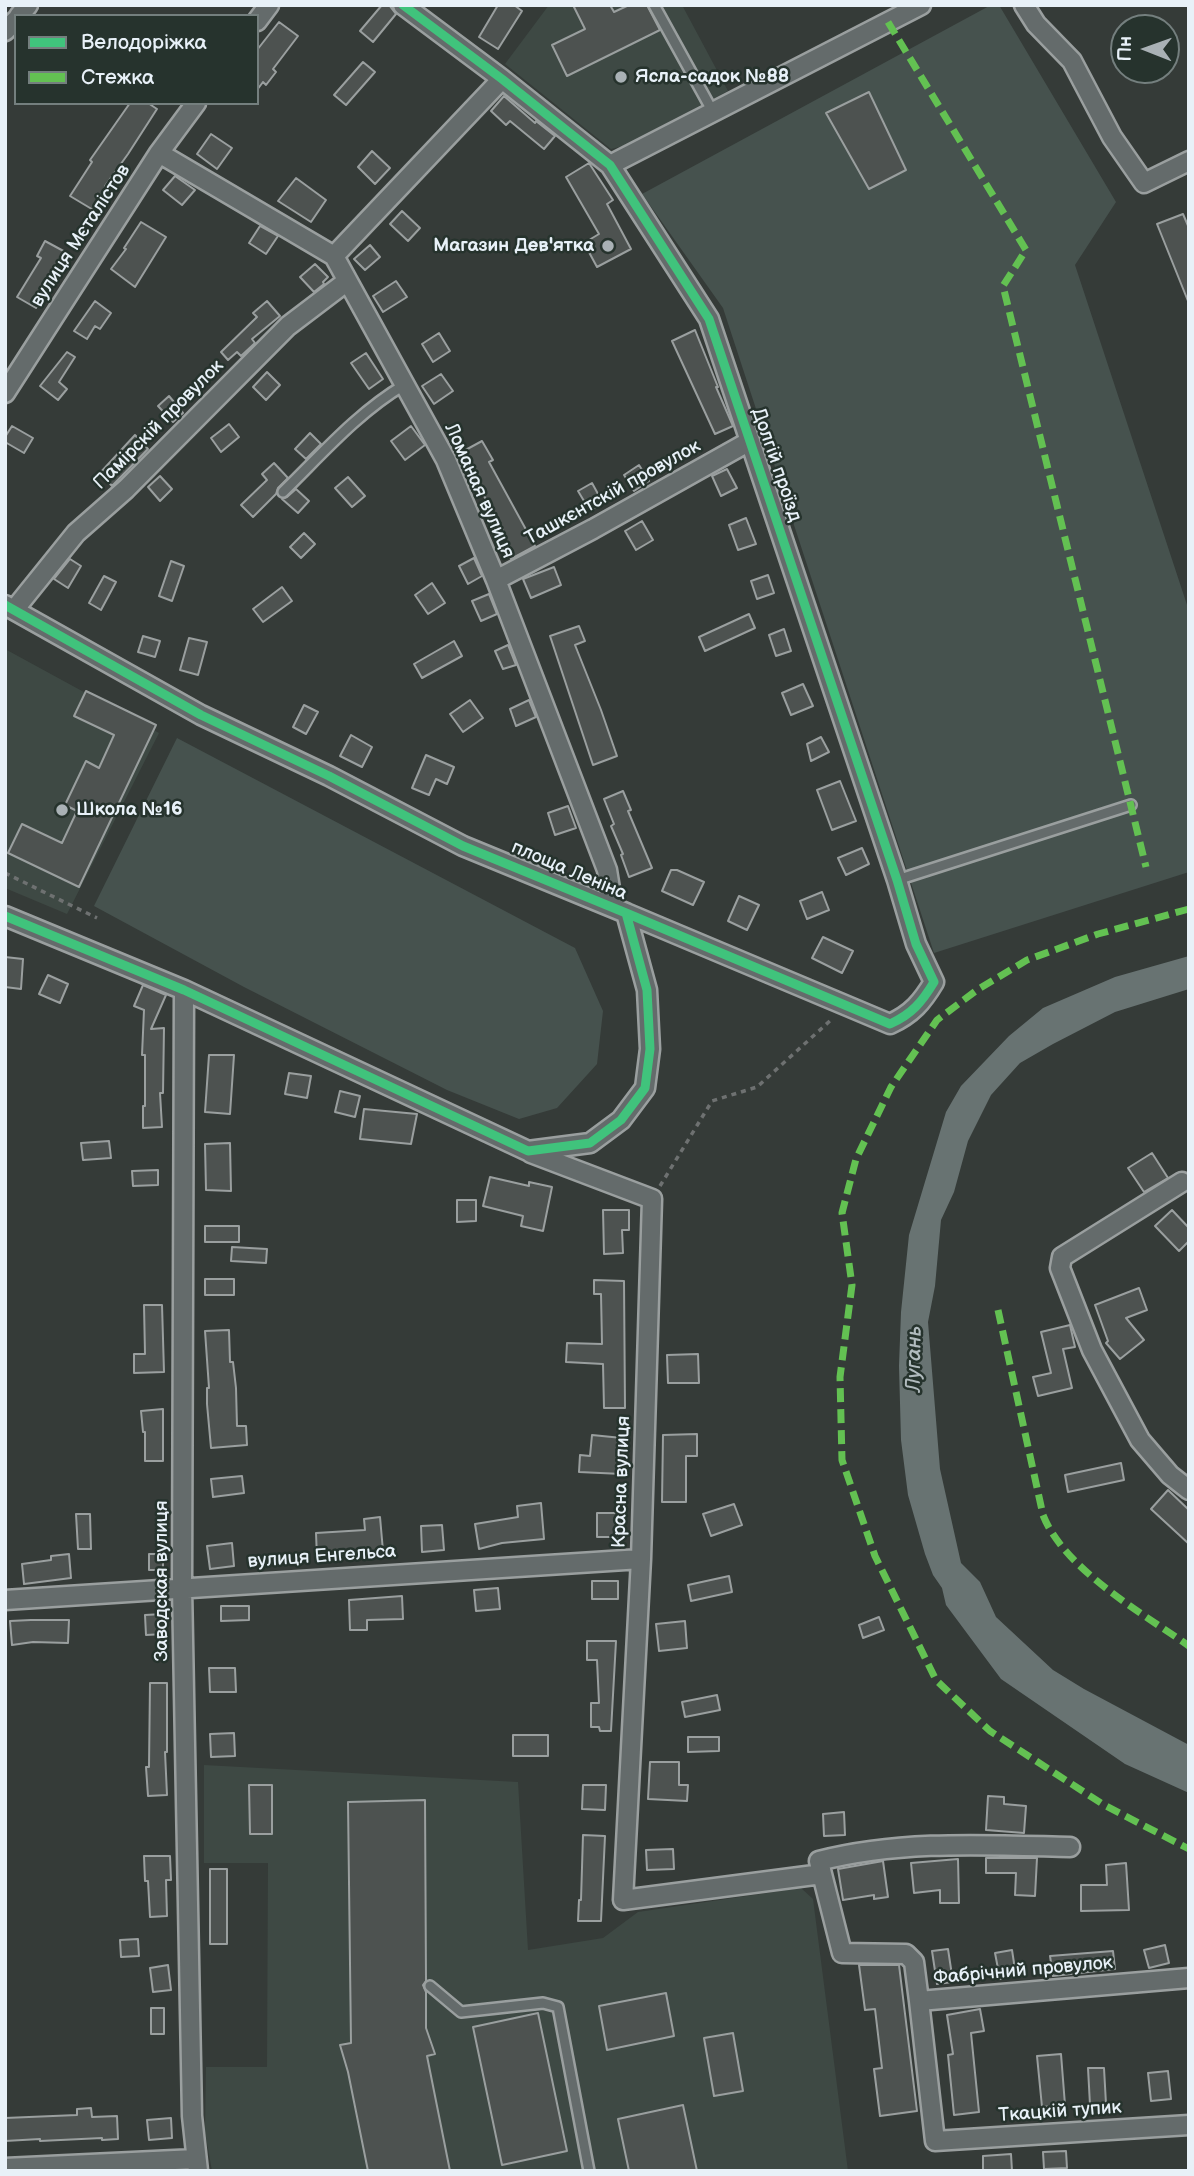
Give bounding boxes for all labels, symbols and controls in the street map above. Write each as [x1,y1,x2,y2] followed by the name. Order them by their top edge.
[14,14,259,105] legend
[1110,14,1180,84] north arrow
[81,30,207,55] text: Велодоріжка
[1114,36,1137,62] text: Пн
[81,65,155,90] text: Стежка
[635,66,789,88] place label: Ясла-садок №88
[613,69,629,85] marker: Ясла-садок №88
[26,160,136,312] street label: вулиця Мєталістов
[433,235,594,257] place label: Магазин Дев'ятка
[600,238,616,254] marker: Магазин Дев'ятка
[89,355,229,495] street label: Памірскій провулок
[746,405,806,525] street label: Долгій проїзд
[439,420,519,562] street label: Ломаная вулиця
[521,435,705,551] street label: Ташкєнтскій провулок
[76,799,183,821] place label: Школа №16
[54,802,70,818] marker: Школа №16
[508,836,630,906] street label: площа Леніна
[902,1326,928,1392] water label: Лугань
[608,1415,636,1549] street label: Красна вулиця
[151,1500,173,1662] street label: Заводская вулиця
[247,1540,397,1574] street label: вулиця Енгельса
[932,1952,1114,1990] street label: Фабрічний провулок
[998,2096,1122,2128] street label: Ткацкій тупик

